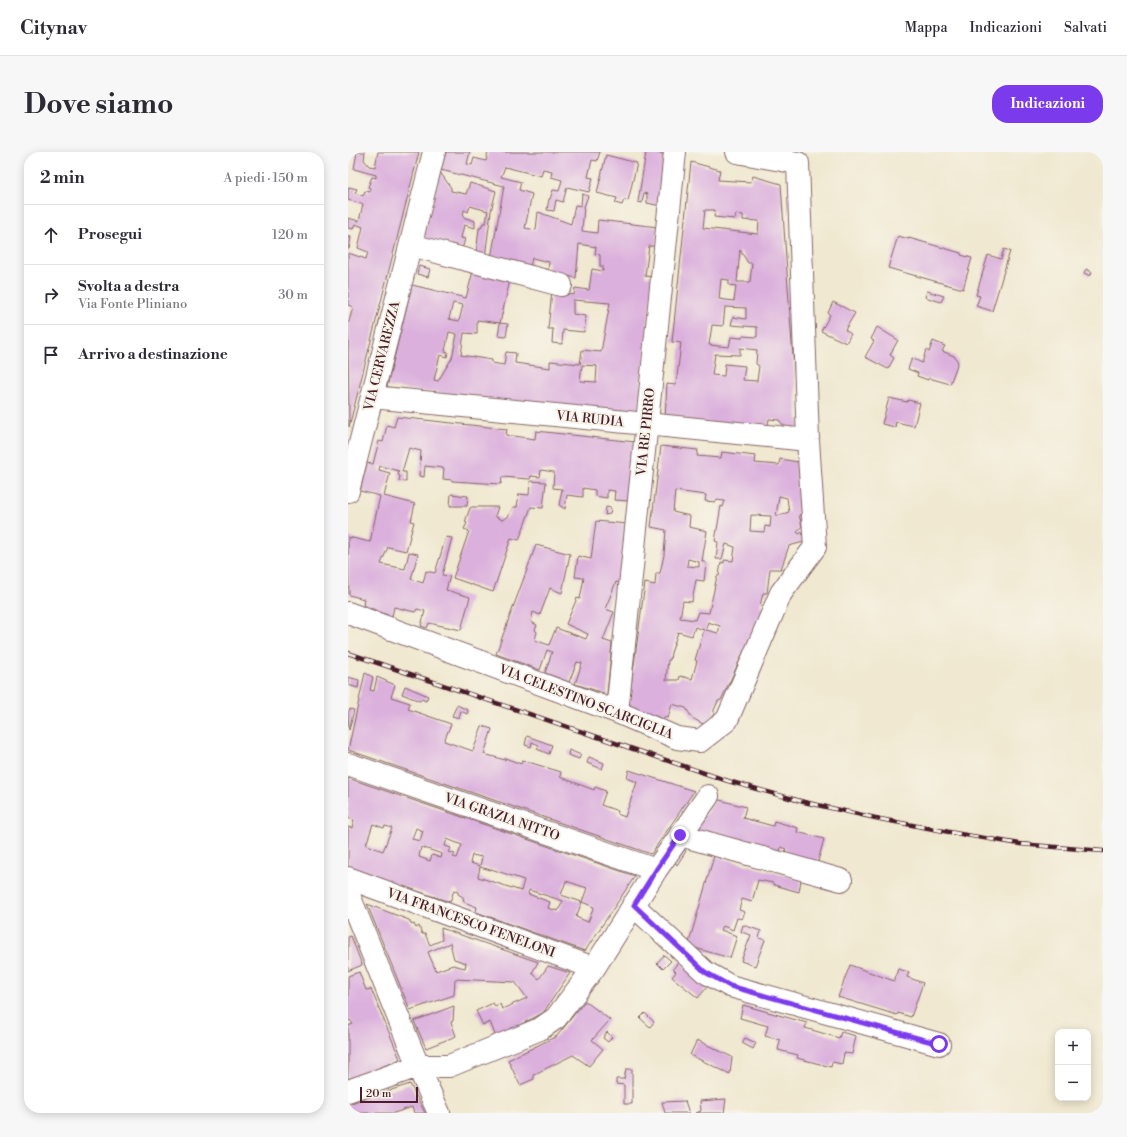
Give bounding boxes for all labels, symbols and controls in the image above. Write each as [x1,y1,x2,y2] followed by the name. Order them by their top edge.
[20,16,87,40] text: Citynav
[905,19,947,37] text: Mappa
[969,19,1042,37] text: Indicazioni
[1064,19,1107,37] text: Salvati
[992,85,1103,123] button: Indicazioni
[24,87,173,122] text: Dove siamo
[40,167,85,189] text: 2 min
[223,170,308,186] text: A piedi · 150 m
[40,224,62,246] icon: ahead
[78,225,142,244] text: Prosegui
[272,227,308,243] text: 120 m
[78,277,179,296] text: Svolta a destra
[40,284,62,306] icon: right
[278,287,308,303] text: 30 m
[78,296,187,312] text: Via Fonte Pliniano
[360,298,404,414] street label: VIA CERVAREZZA
[40,344,62,366] icon: arrive
[78,345,228,364] text: Arrivo a destinazione
[633,387,659,478] street label: VIA RE PIRRO
[554,407,626,431] street label: VIA RUDIA
[496,661,676,743] street label: VIA CELESTINO SCARCIGLIA
[441,789,562,844] street label: VIA GRAZIA NITTO
[671,826,689,844] route end
[384,885,557,961] street label: VIA FRANCESCO FENELONI
[1055,1029,1091,1101] map controls
[1055,1029,1091,1065] button: +
[930,1035,948,1053] route start
[1055,1065,1091,1101] button: −
[360,1085,418,1104] scale bar
[366,1087,391,1101] text: 20 m

